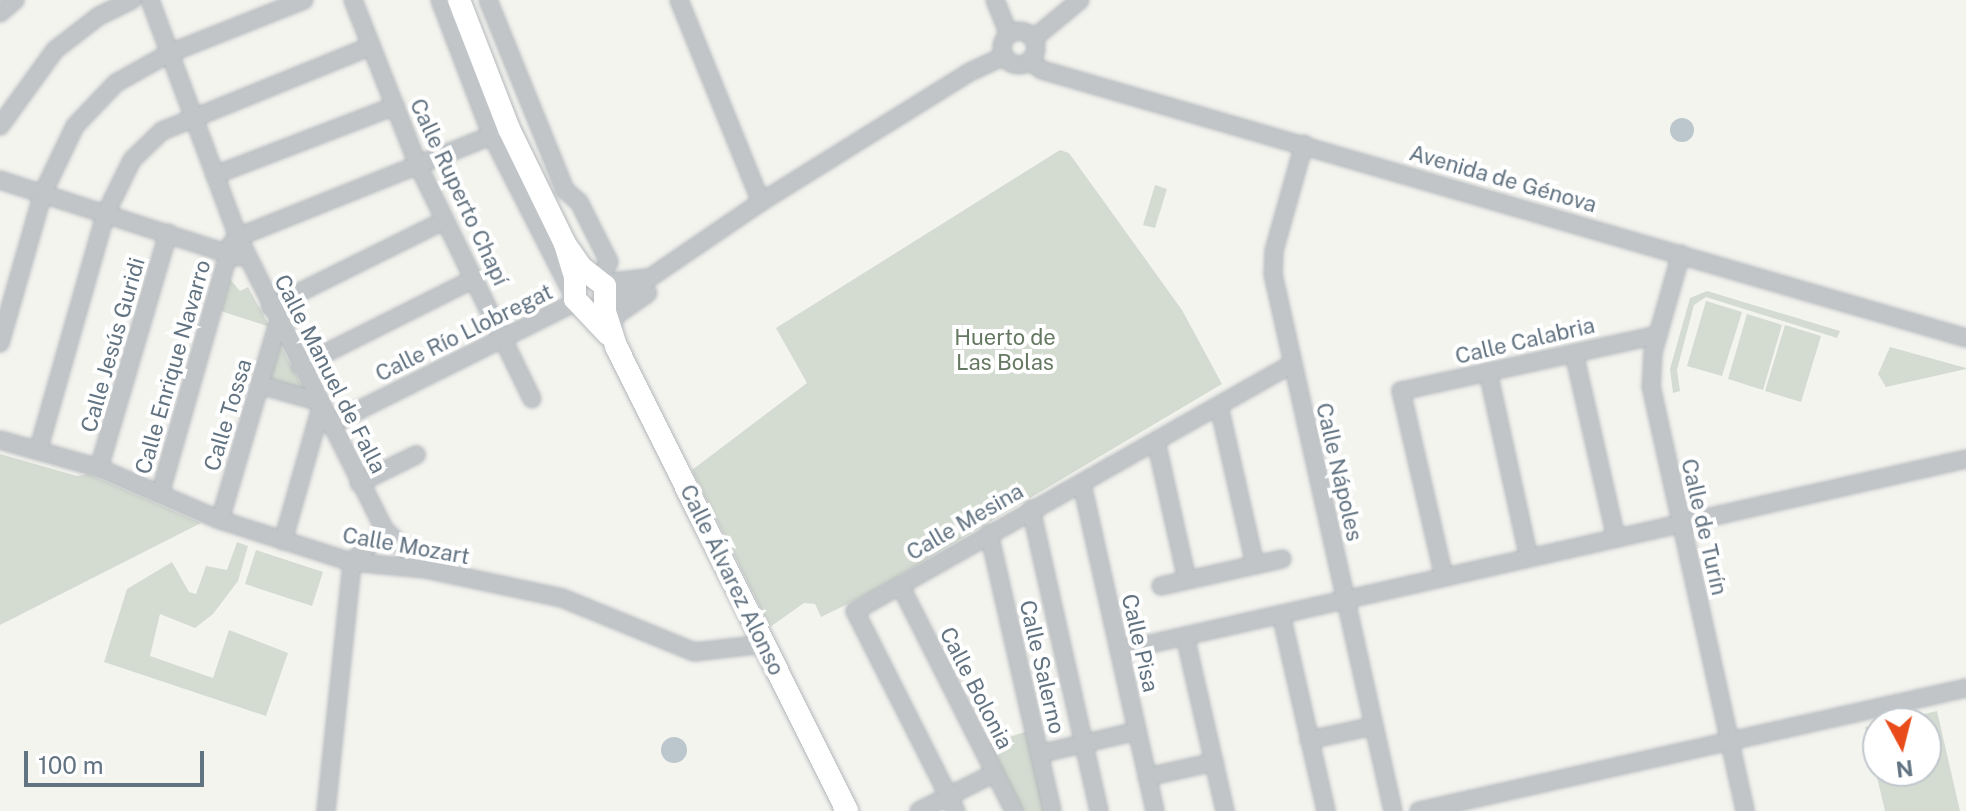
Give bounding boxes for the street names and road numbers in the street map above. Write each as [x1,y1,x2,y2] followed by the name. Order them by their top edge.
[404,94,514,290] street label: Calle Ruperto Chapí
[1406,140,1600,218] street label: Avenida de Génova
[75,255,151,435] street label: Calle Jesús Guridi
[130,257,216,477] street label: Calle Enrique Navarro
[268,270,392,478] street label: Calle Manuel de Falla
[371,279,557,387] street label: Calle Río Llobregat
[1453,312,1597,370] street label: Calle Calabria
[198,356,258,474] street label: Calle Tossa
[1310,400,1368,544] street label: Calle Nápoles
[1675,456,1733,598] street label: Calle de Turín
[902,478,1028,566] street label: Calle Mesina
[674,480,790,680] street label: Calle Álvarez Alonso
[340,522,472,570] street label: Calle Mozart
[1116,591,1164,695] street label: Calle Pisa
[1014,597,1070,737] street label: Calle Salerno
[934,623,1018,753] street label: Calle Bolonia

